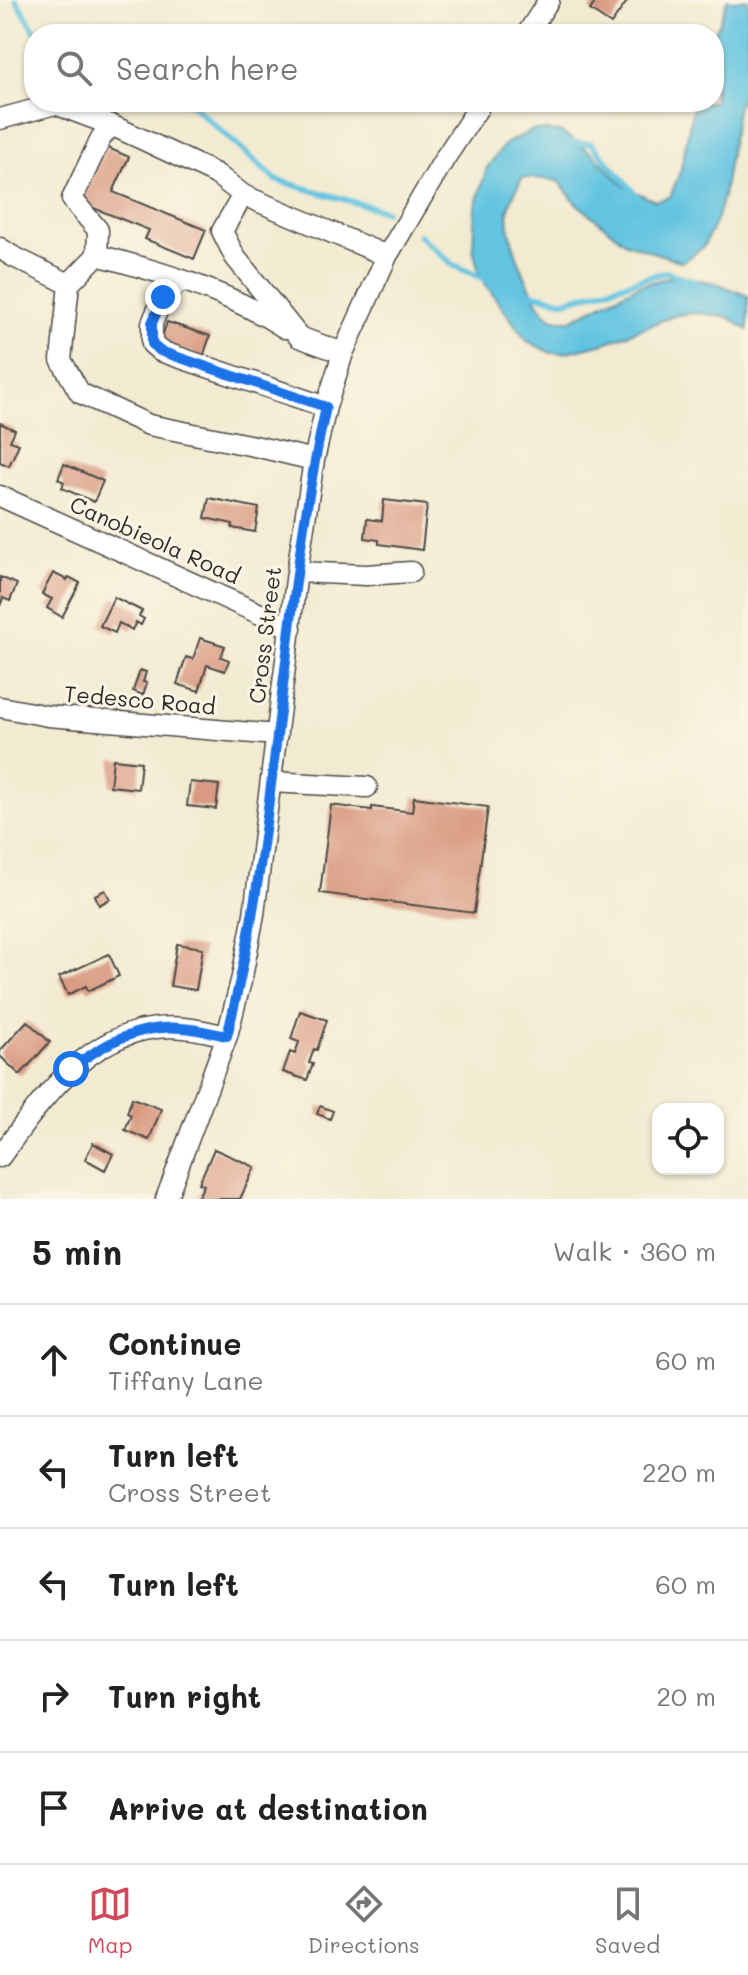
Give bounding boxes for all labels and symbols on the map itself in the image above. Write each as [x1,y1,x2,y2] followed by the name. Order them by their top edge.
[145,279,181,315] route end
[66,489,245,590] street label: Canobieola Road
[242,565,287,705] street label: Cross Street
[63,678,217,721] street label: Tedesco Road
[53,1051,89,1087] route start

